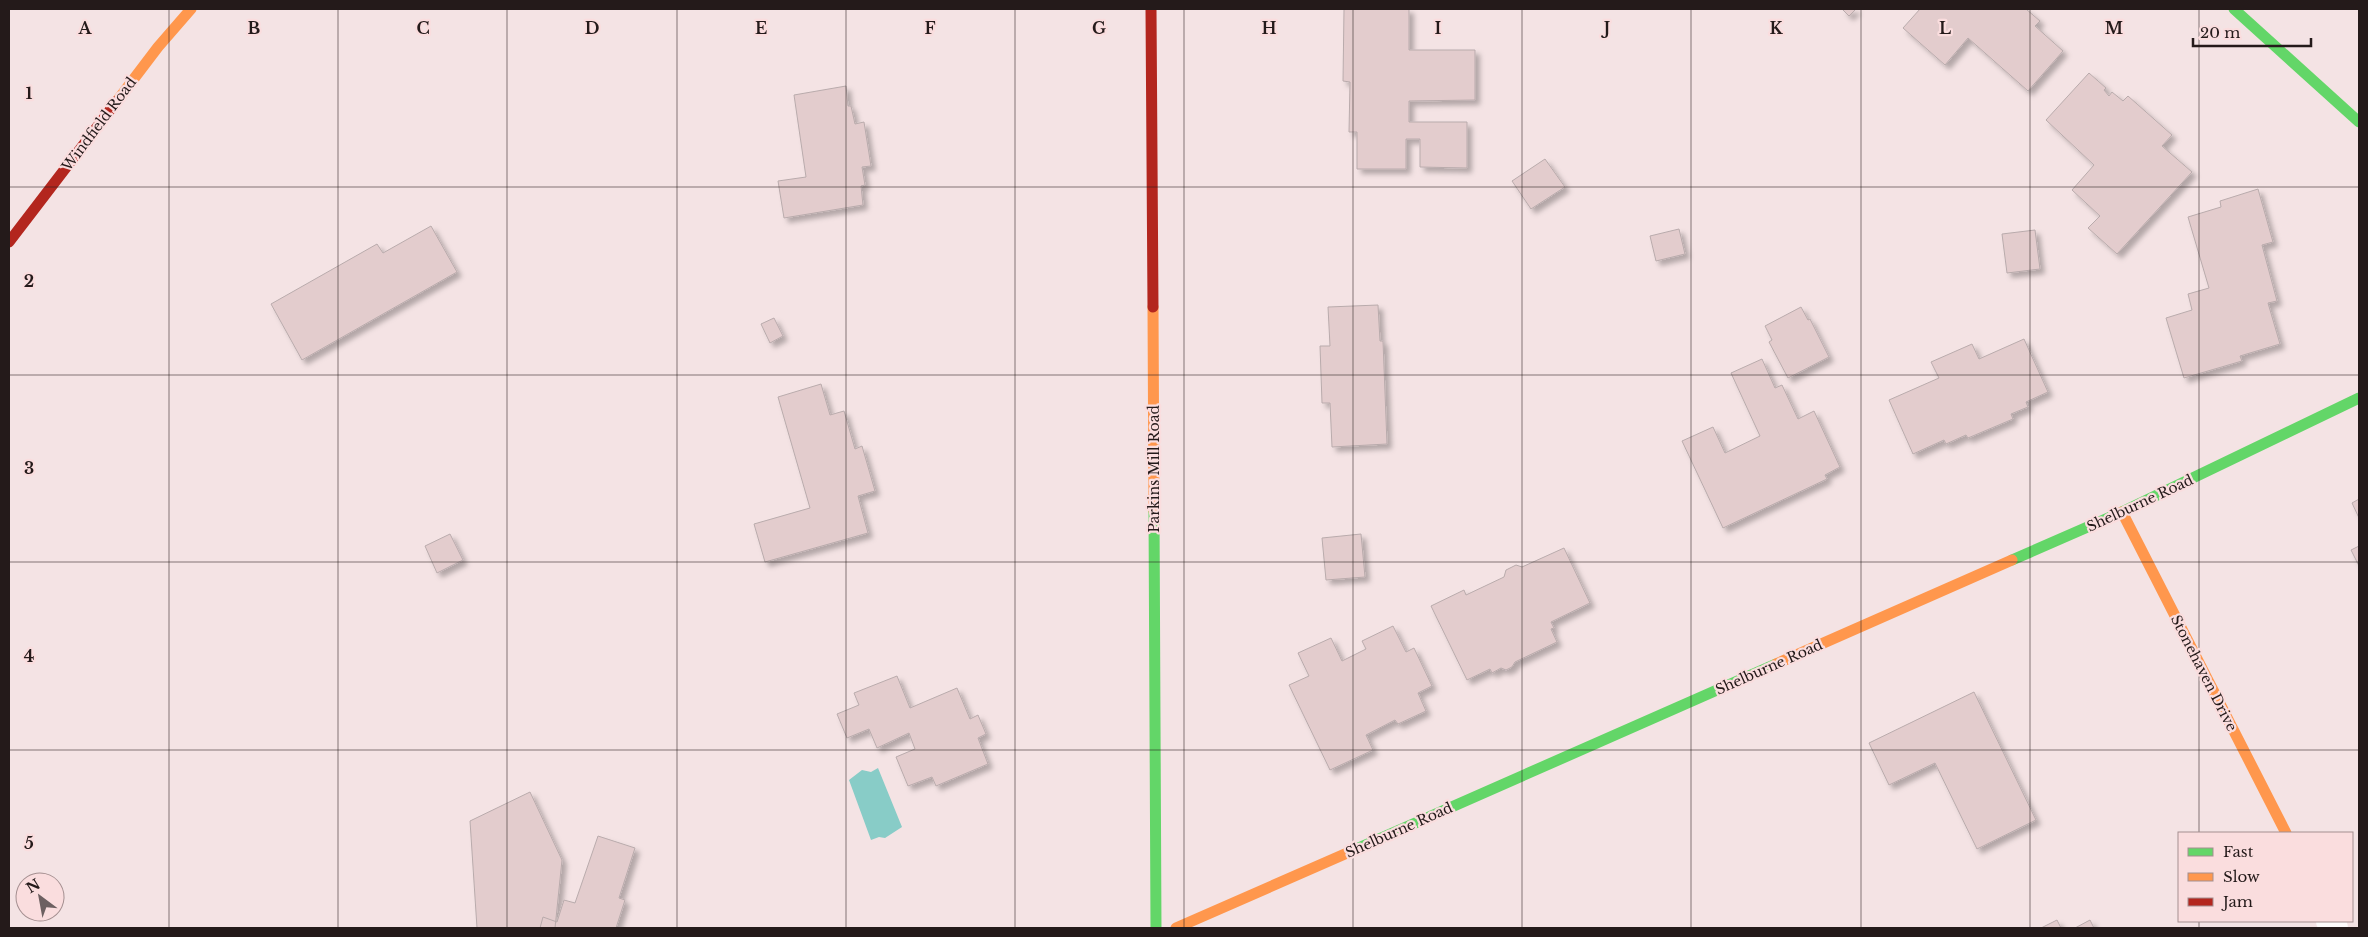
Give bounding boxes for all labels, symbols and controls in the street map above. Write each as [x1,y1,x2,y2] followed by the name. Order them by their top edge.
[2193,15,2310,47] scale bar
[78,18,93,38] text: A
[248,18,261,38] text: B
[416,18,430,38] text: C
[585,18,599,38] text: D
[755,18,767,38] text: E
[924,18,936,38] text: F
[1092,18,1106,38] text: G
[1261,18,1277,38] text: H
[1435,18,1442,38] text: I
[1601,18,1610,38] text: J
[1769,18,1783,38] text: K
[1939,18,1951,38] text: L
[2105,18,2123,38] text: M
[2200,23,2240,42] text: 20 m
[57,73,140,175] street label: Windfield Road
[26,83,33,103] text: 1
[24,271,34,291] text: 2
[1145,405,1163,533] street label: Parkins Mill Road
[24,458,34,478] text: 3
[2084,470,2197,536] street label: Shelburne Road
[2167,612,2241,734] street label: Stonehaven Drive
[1713,635,1826,699] street label: Shelburne Road
[24,646,34,666] text: 4
[1343,798,1456,862] street label: Shelburne Road
[2178,832,2353,922] legend
[24,833,34,853] text: 5
[2223,842,2254,861] text: Fast
[2223,867,2260,886] text: Slow
[15,872,65,922] north arrow
[23,875,43,897] text: N
[2221,892,2253,911] text: Jam

